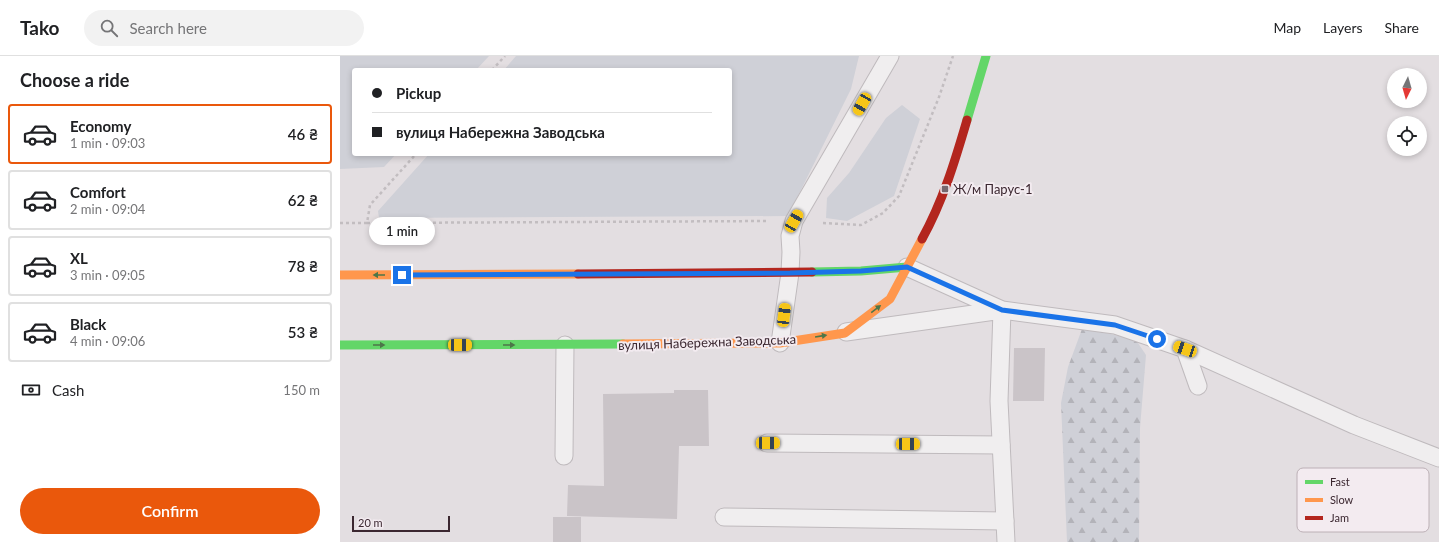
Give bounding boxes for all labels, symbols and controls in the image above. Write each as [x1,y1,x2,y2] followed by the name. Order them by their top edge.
[84,10,364,46] search box
[20,16,60,39] text: Tako
[98,17,120,39] icon: search
[130,19,207,37] text: Search here
[1273,19,1301,36] text: Map
[1323,19,1363,36] text: Layers
[1385,19,1419,36] text: Share
[1387,68,1427,108] north arrow
[1387,68,1427,156] map controls
[20,69,129,91] text: Choose a ride
[396,84,441,102] text: Pickup
[851,91,873,117] car
[22,116,58,152] icon: car
[1387,116,1427,156] button: locate
[70,117,131,135] text: Economy
[396,123,605,141] text: вулиця Набережна Заводська
[288,125,318,143] text: 46 ₴
[70,135,145,151] text: 1 min · 09:03
[953,181,1032,197] place label: Ж/м Парус-1
[22,182,58,218] icon: car
[70,183,126,201] text: Comfort
[940,184,950,194] marker: Ж/м Парус-1
[288,191,318,209] text: 62 ₴
[70,201,145,217] text: 2 min · 09:04
[783,208,805,234] car
[369,217,435,245] callout: 1 min
[386,223,418,239] text: 1 min
[22,248,58,284] icon: car
[70,249,88,267] text: XL
[288,257,318,275] text: 78 ₴
[393,266,411,284] route end
[70,267,145,283] text: 3 min · 09:05
[372,272,385,278] one-way arrow
[777,302,791,328] car
[871,305,882,313] one-way arrow
[22,314,58,350] icon: car
[70,315,106,333] text: Black
[288,323,318,341] text: 53 ₴
[1148,330,1166,348] route start
[618,331,796,353] street label: вулиця Набережна Заводська
[70,333,145,349] text: 4 min · 09:06
[814,333,827,339] one-way arrow
[448,339,472,351] car
[1172,339,1198,359] car
[373,342,386,348] one-way arrow
[503,342,516,348] one-way arrow
[20,379,42,401] icon: cash
[52,381,84,399] text: Cash
[283,382,320,398] text: 150 m
[756,437,780,449] car
[896,438,920,450] car
[1297,468,1429,532] legend
[1330,475,1350,488] text: Fast
[20,488,320,534] button: Confirm
[1330,493,1354,506] text: Slow
[1330,511,1349,524] text: Jam
[352,514,450,533] scale bar
[358,516,383,529] text: 20 m

